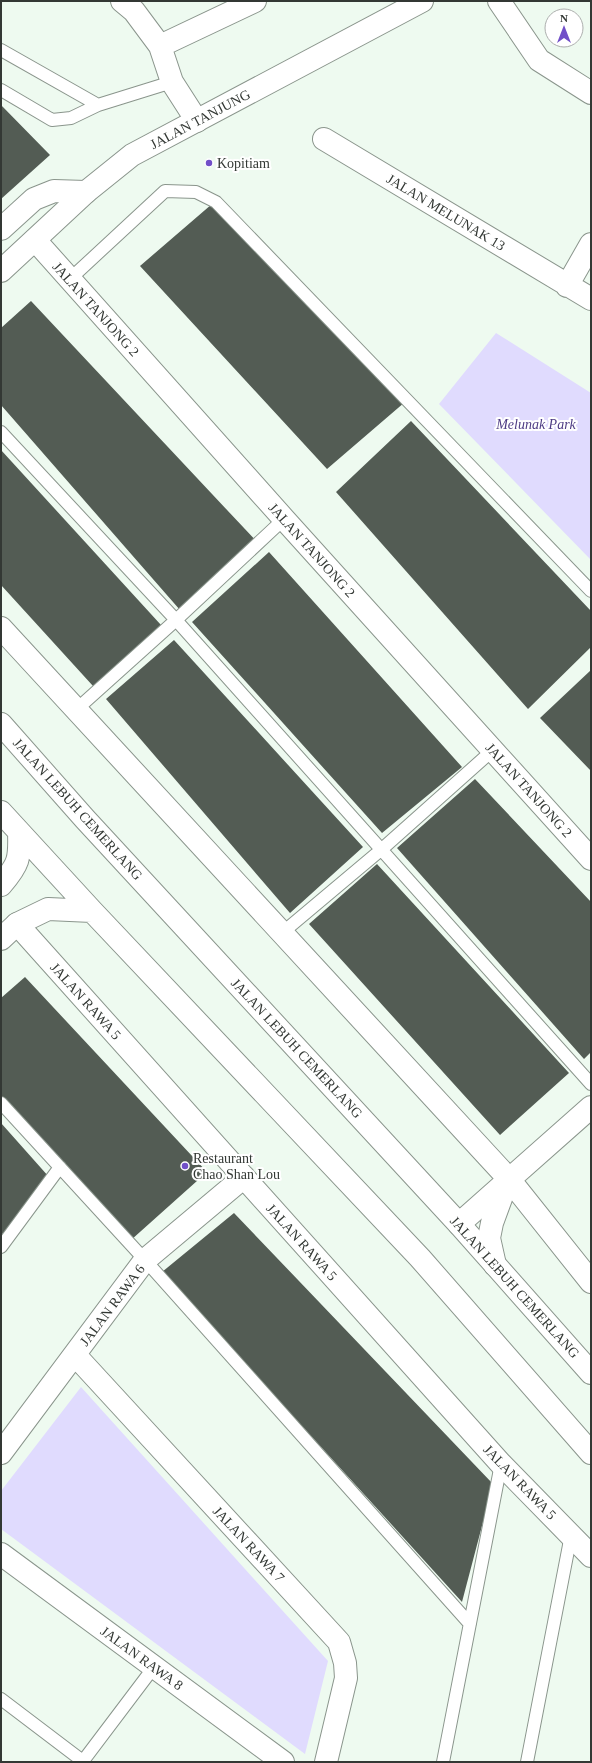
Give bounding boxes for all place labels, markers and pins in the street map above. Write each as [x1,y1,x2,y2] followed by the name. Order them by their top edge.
[217,156,270,171] place label: Kopitiam
[204,158,214,168] marker: Kopitiam
[193,1151,280,1182] place label: Restaurant Chao Shan Lou
[180,1161,190,1171] marker: Restaurant Chao Shan Lou

